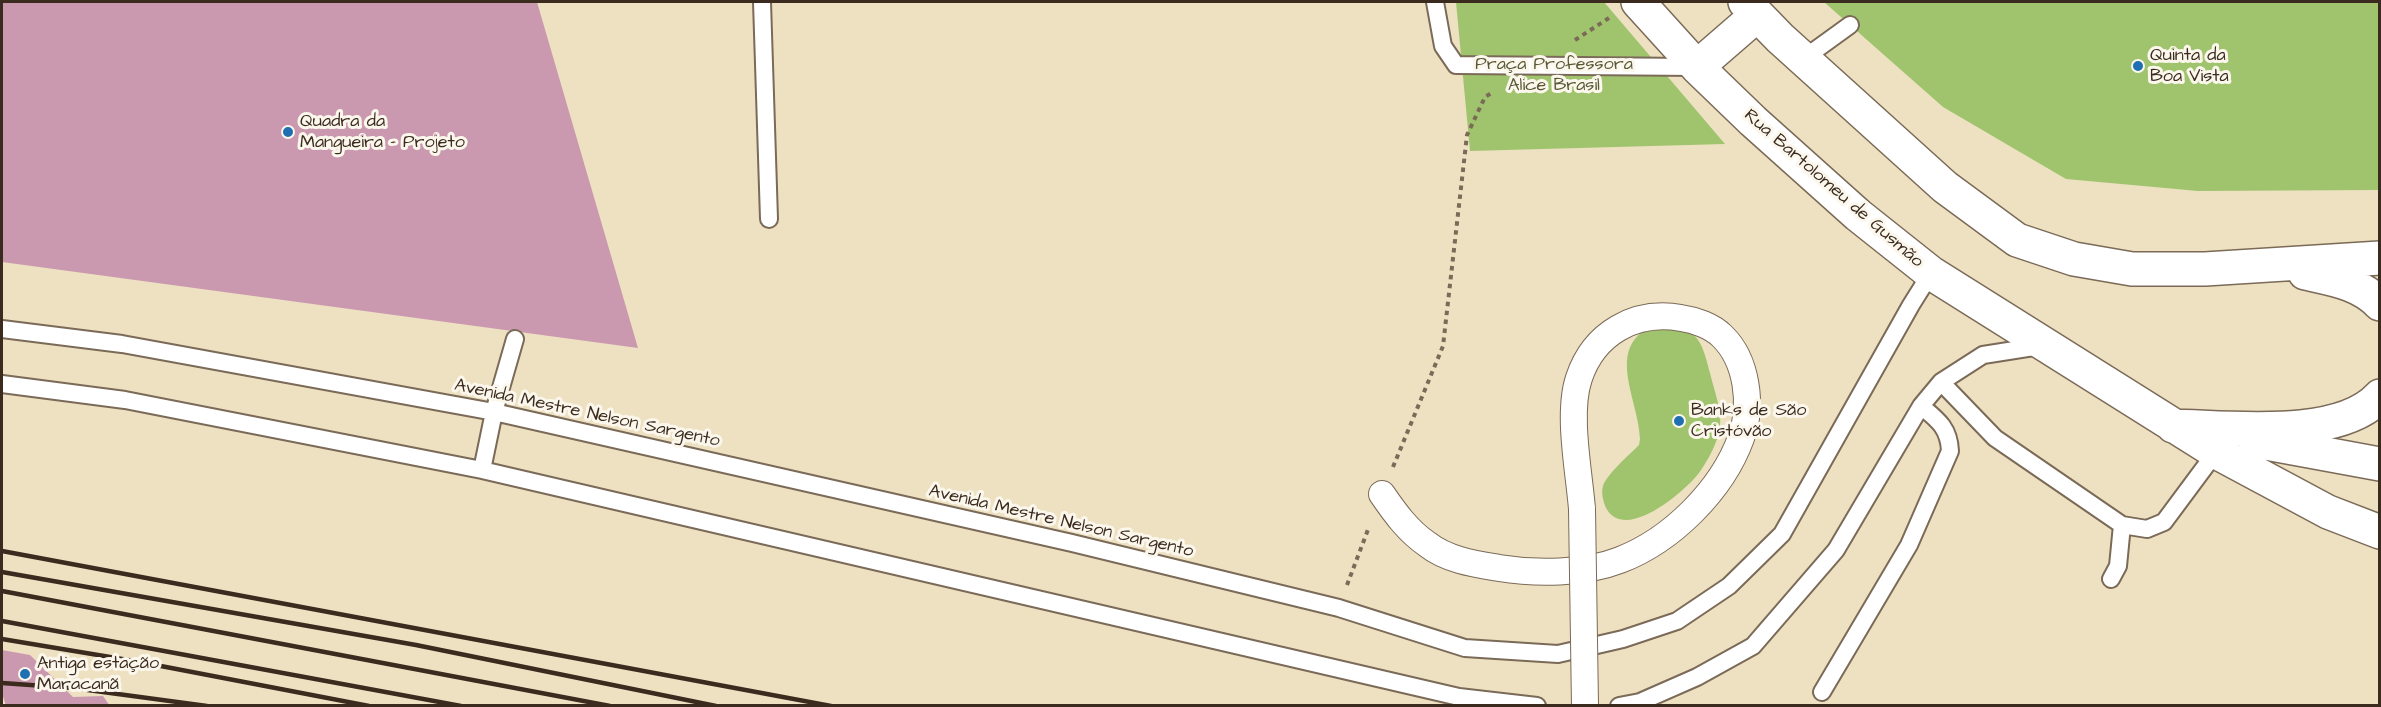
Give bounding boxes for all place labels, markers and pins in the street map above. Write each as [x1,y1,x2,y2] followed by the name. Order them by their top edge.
[2150,45,2229,88] place label: Quinta da Boa Vista
[2131,59,2145,73] marker: Quinta da Boa Vista
[300,111,465,154] place label: Quadra da Mangueira - Projeto
[281,125,295,139] marker: Quadra da Mangueira - Projeto
[1691,400,1806,442] place label: Banks de São Cristóvão
[1672,414,1686,428] marker: Banks de São Cristóvão
[37,653,159,696] place label: Antiga estação Maracanã
[18,667,32,681] marker: Antiga estação Maracanã

